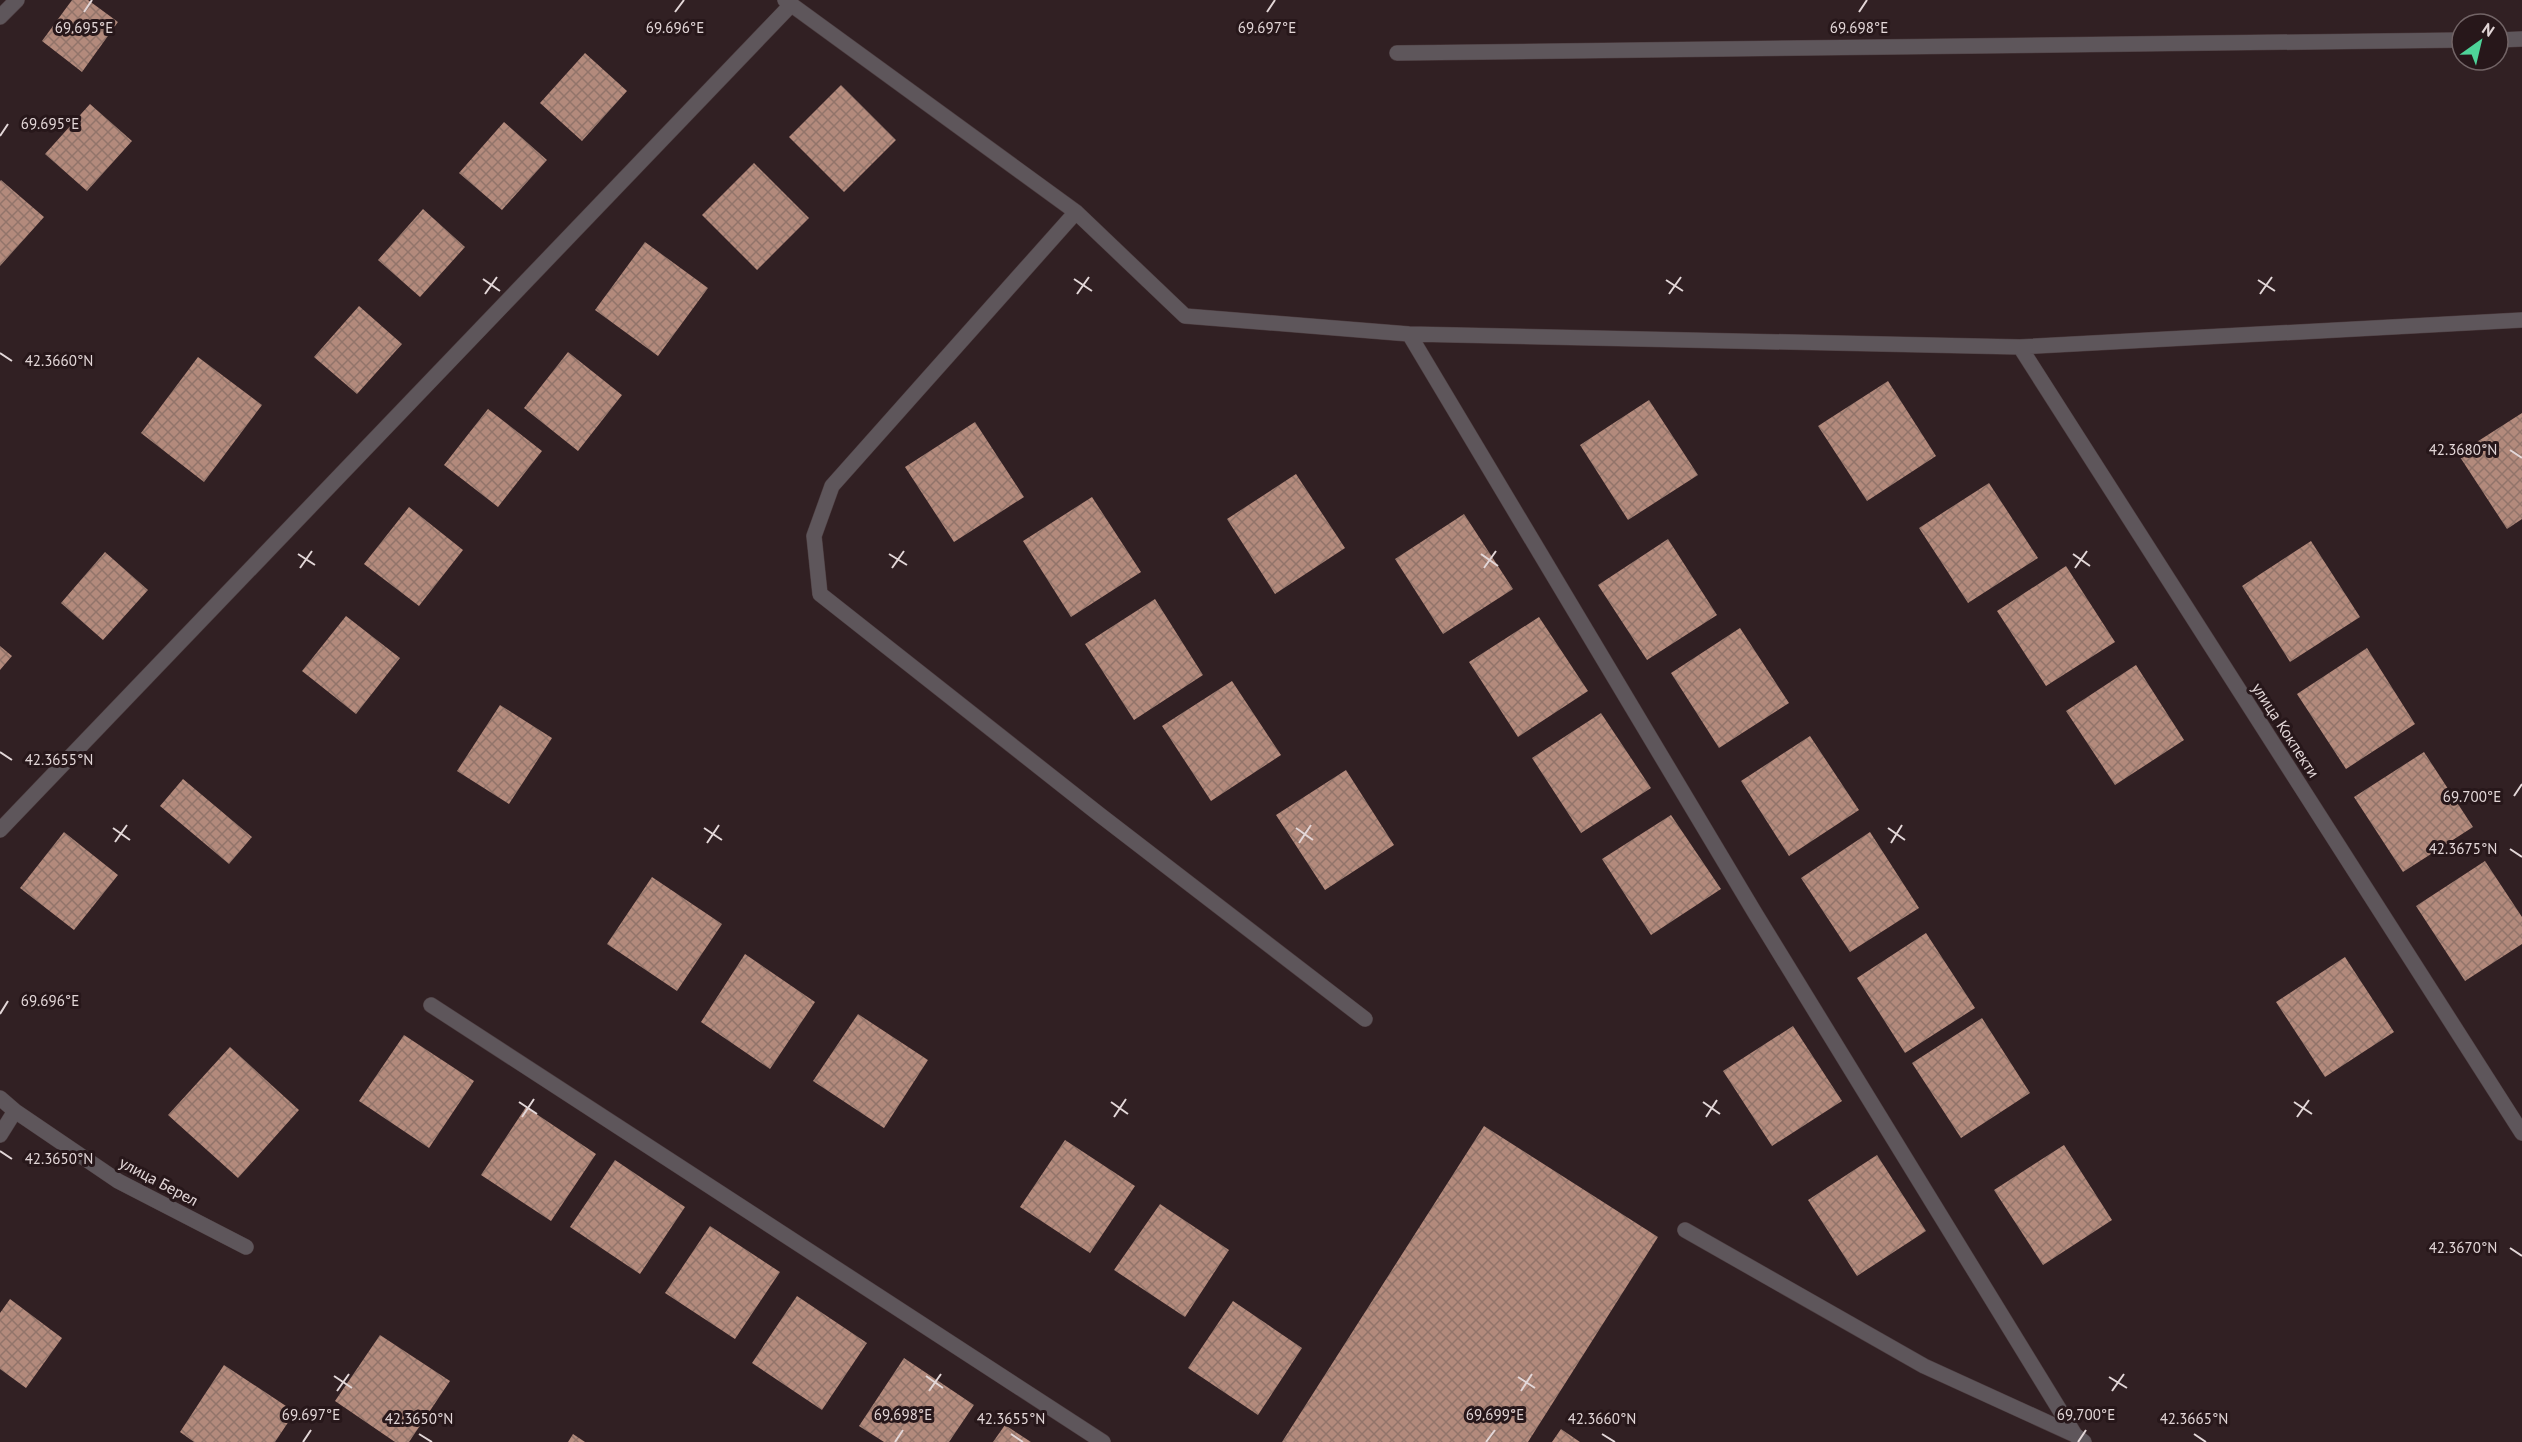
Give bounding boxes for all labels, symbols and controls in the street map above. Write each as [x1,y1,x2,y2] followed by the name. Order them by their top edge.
[2450,12,2510,72] north arrow
[55,18,113,37] text: 69.695°E
[646,18,704,37] text: 69.696°E
[1238,18,1296,37] text: 69.697°E
[1830,18,1888,37] text: 69.698°E
[2478,18,2498,41] text: N
[21,114,79,133] text: 69.695°E
[25,351,93,370] text: 42.3660°N
[2429,440,2497,459] text: 42.3680°N
[2248,679,2324,781] street label: улица Кокпекти
[25,750,93,769] text: 42.3655°N
[2443,787,2501,806] text: 69.700°E
[2429,839,2497,858] text: 42.3675°N
[21,991,79,1010] text: 69.696°E
[25,1149,93,1168] text: 42.3650°N
[116,1152,202,1210] street label: улица Берел
[2429,1238,2497,1257] text: 42.3670°N
[282,1405,340,1424] text: 69.697°E
[874,1405,932,1424] text: 69.698°E
[1466,1405,1524,1424] text: 69.699°E
[2057,1405,2115,1424] text: 69.700°E
[385,1409,453,1428] text: 42.3650°N
[977,1409,1045,1428] text: 42.3655°N
[1568,1409,1636,1428] text: 42.3660°N
[2160,1409,2228,1428] text: 42.3665°N

